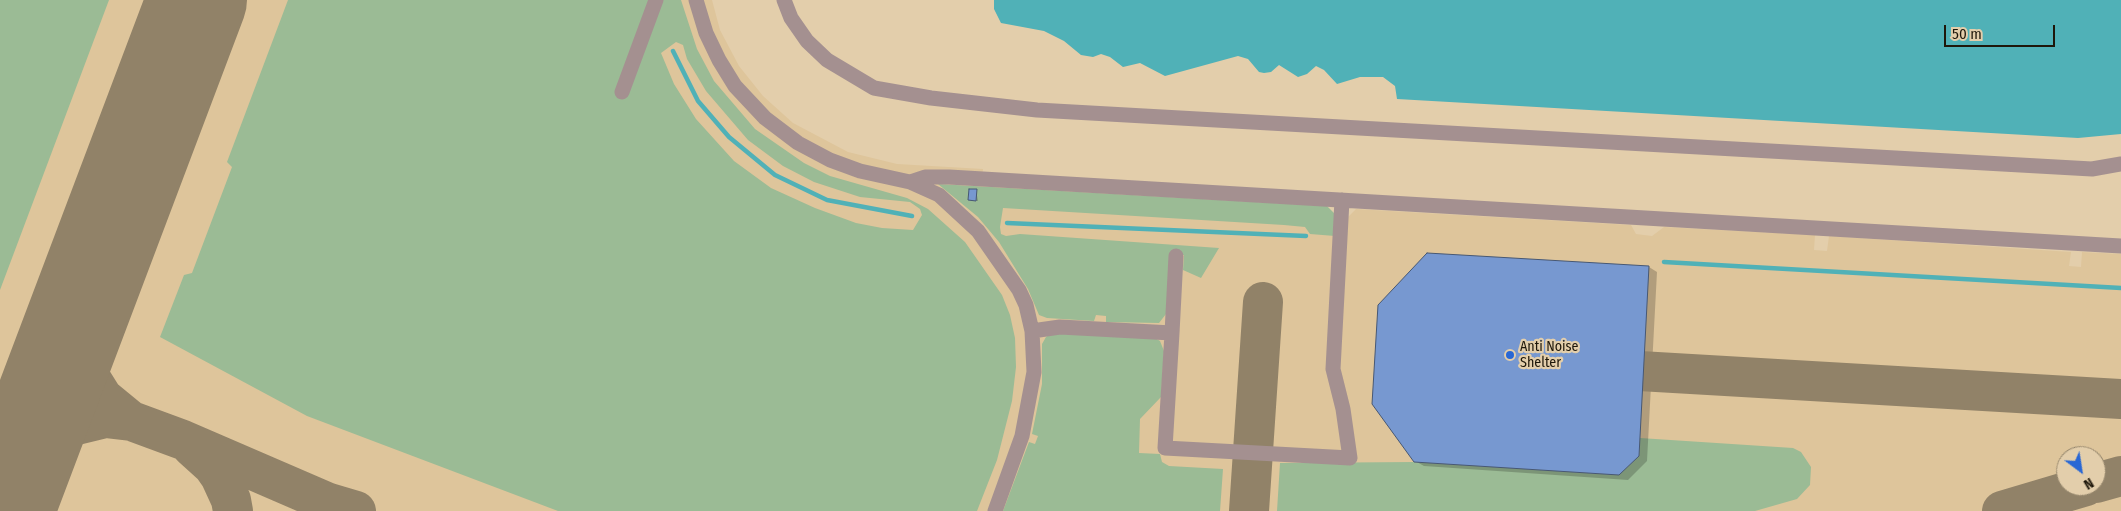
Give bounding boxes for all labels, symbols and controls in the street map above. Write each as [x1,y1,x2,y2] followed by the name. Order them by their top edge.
[1946,15,2057,47] scale bar
[1952,25,1982,43] text: 50 m
[1520,339,1578,372] place label: Anti Noise Shelter
[1504,349,1516,361] marker: Anti Noise Shelter
[2056,446,2106,496] north arrow
[2081,474,2096,493] text: N

